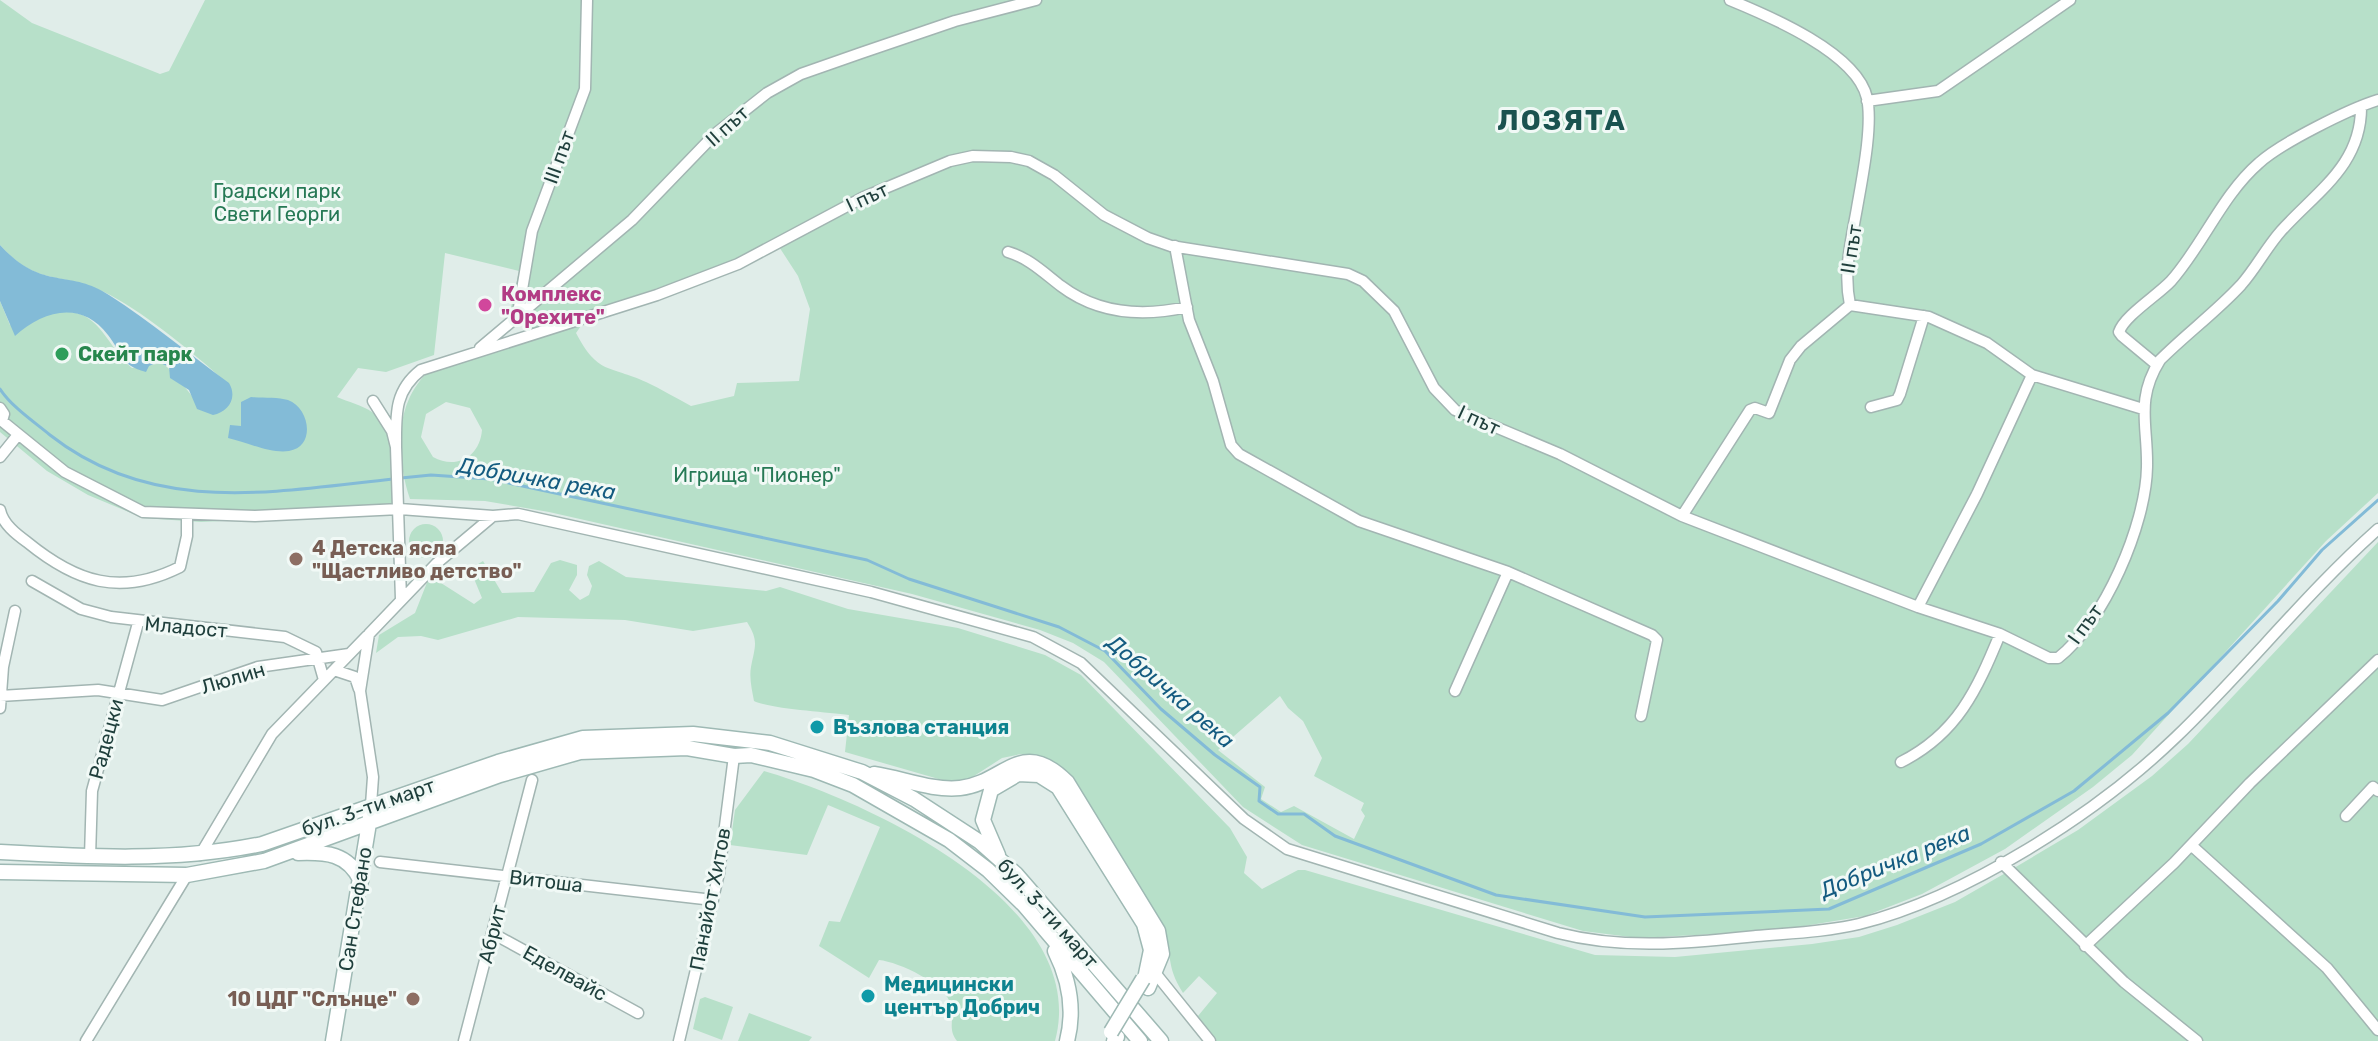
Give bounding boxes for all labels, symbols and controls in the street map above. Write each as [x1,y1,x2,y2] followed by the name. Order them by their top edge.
[701,101,753,151] street label: ІІ път
[1497,104,1627,137] district label: ЛОЗЯТА
[538,127,580,187] street label: ІІІ път
[842,177,892,217] street label: І път
[213,179,341,226] park label: Градски парк Свети Георги
[1835,223,1867,275] street label: ІІ път
[501,282,605,329] place label: Комплекс "Орехите"
[476,296,494,314] marker: Комплекс "Орехите"
[78,342,193,366] place label: Скейт парк
[53,345,71,363] marker: Скейт парк
[1454,400,1504,440] street label: І път
[454,451,618,506] water label: Добричка река
[673,463,841,487] park label: Игрища "Пионер"
[312,536,522,583] place label: 4 Детска ясла "Щастливо детство"
[287,550,305,568] marker: 4 Детска ясла "Щастливо детство"
[2062,599,2108,649] street label: І път
[143,611,229,643] street label: Младост
[1100,628,1240,754] water label: Добричка река
[198,657,268,699] street label: Люлин
[84,696,128,782] street label: Радецки
[833,715,1009,739] place label: Възлова станция
[808,718,826,736] marker: Възлова станция
[298,773,438,841] street label: бул. 3-ти март
[1814,819,1974,905] water label: Добричка река
[684,825,736,973] street label: Панайот Хитов
[333,845,377,973] street label: Сан Стефано
[992,853,1104,973] street label: бул. 3-ти март
[508,865,584,897] street label: Витоша
[473,902,511,966] street label: Абрит
[519,940,611,1006] street label: Еделвайс
[884,972,1040,1019] place label: Медицински център Добрич
[228,987,397,1011] place label: 10 ЦДГ "Слънце"
[859,987,877,1005] marker: Медицински център Добрич
[404,990,422,1008] marker: 10 ЦДГ "Слънце"

